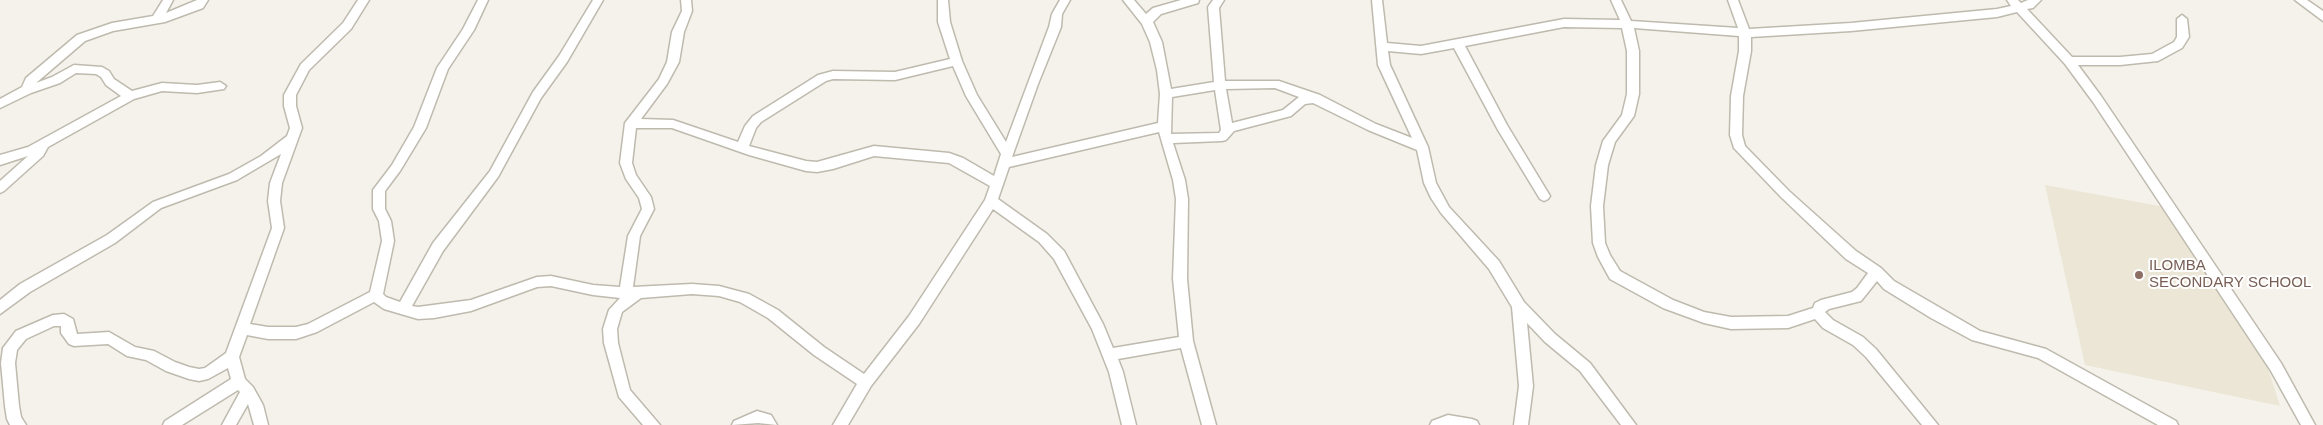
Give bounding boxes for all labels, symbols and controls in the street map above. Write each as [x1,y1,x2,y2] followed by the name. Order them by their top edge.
[2149,257,2311,292] place label: ILOMBA SECONDARY SCHOOL
[2133,269,2145,281] marker: ILOMBA SECONDARY SCHOOL

